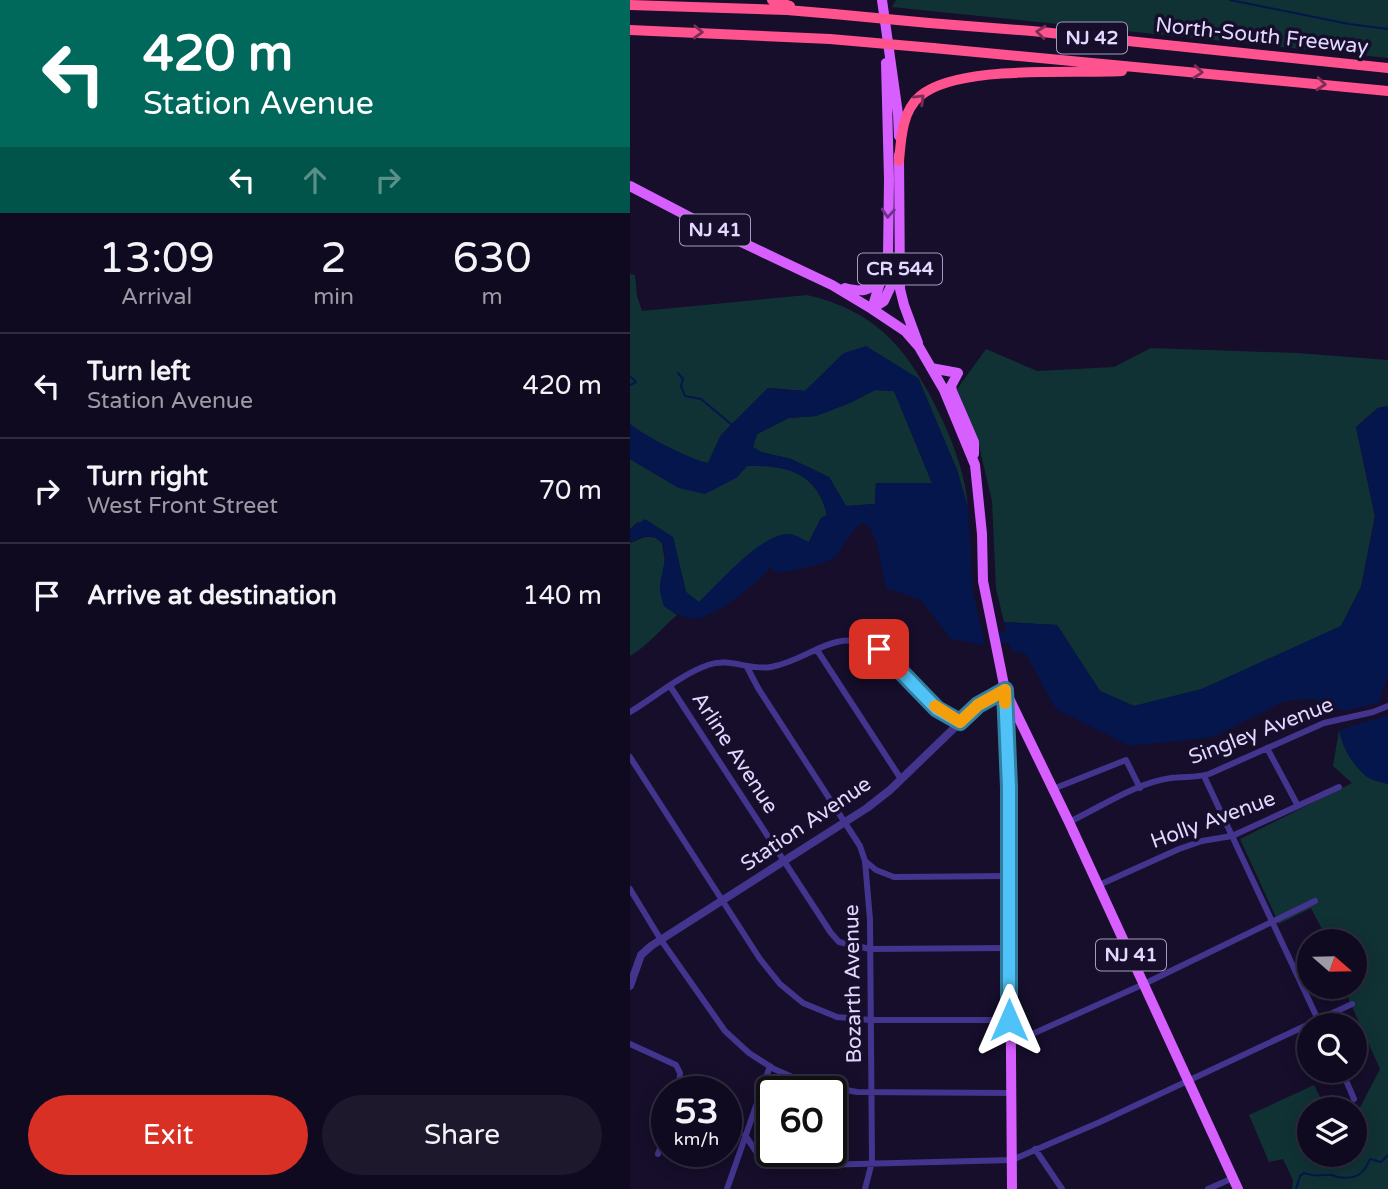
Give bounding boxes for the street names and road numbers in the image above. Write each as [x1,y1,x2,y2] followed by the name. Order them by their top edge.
[1154,12,1370,60] street label: North-South Freeway
[1057,22,1127,54] road number: NJ 42
[680,214,750,246] road number: NJ 41
[858,254,942,284] road number: CR 544
[687,688,783,818] street label: Arline Avenue
[1185,692,1337,770] street label: Singley Avenue
[736,771,876,877] street label: Station Avenue
[1147,786,1279,854] street label: Holly Avenue
[839,904,867,1064] street label: Bozarth Avenue
[1096,939,1166,970] road number: NJ 41

